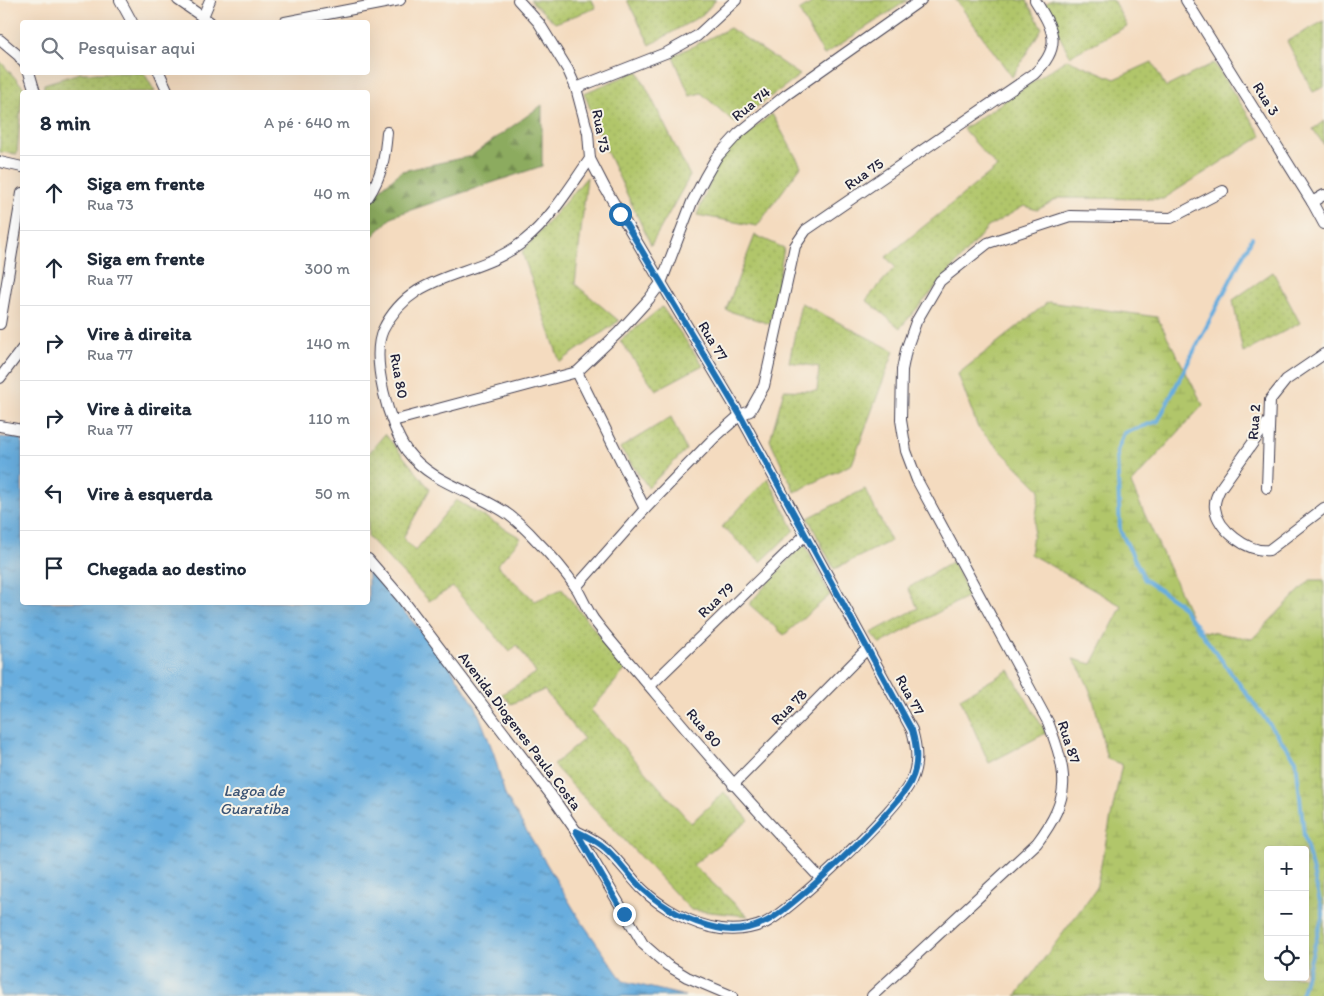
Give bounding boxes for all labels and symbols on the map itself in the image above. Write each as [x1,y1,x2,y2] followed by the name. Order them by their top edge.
[1249,79,1283,119] street label: Rua 3
[728,83,774,125] street label: Rua 74
[588,108,614,154] street label: Rua 73
[841,154,887,194] street label: Rua 75
[609,203,632,226] route start
[694,318,732,365] street label: Rua 77
[386,352,412,400] street label: Rua 80
[1244,403,1264,441] street label: Rua 2
[694,578,738,622] street label: Rua 79
[455,648,585,814] street label: Avenida Diogenes Paula Costa
[892,672,929,719] street label: Rua 77
[767,685,811,729] street label: Rua 78
[682,705,726,751] street label: Rua 80
[1054,718,1084,766] street label: Rua 87
[220,781,289,818] water label: Lagoa de Guaratiba
[613,903,636,926] route end

